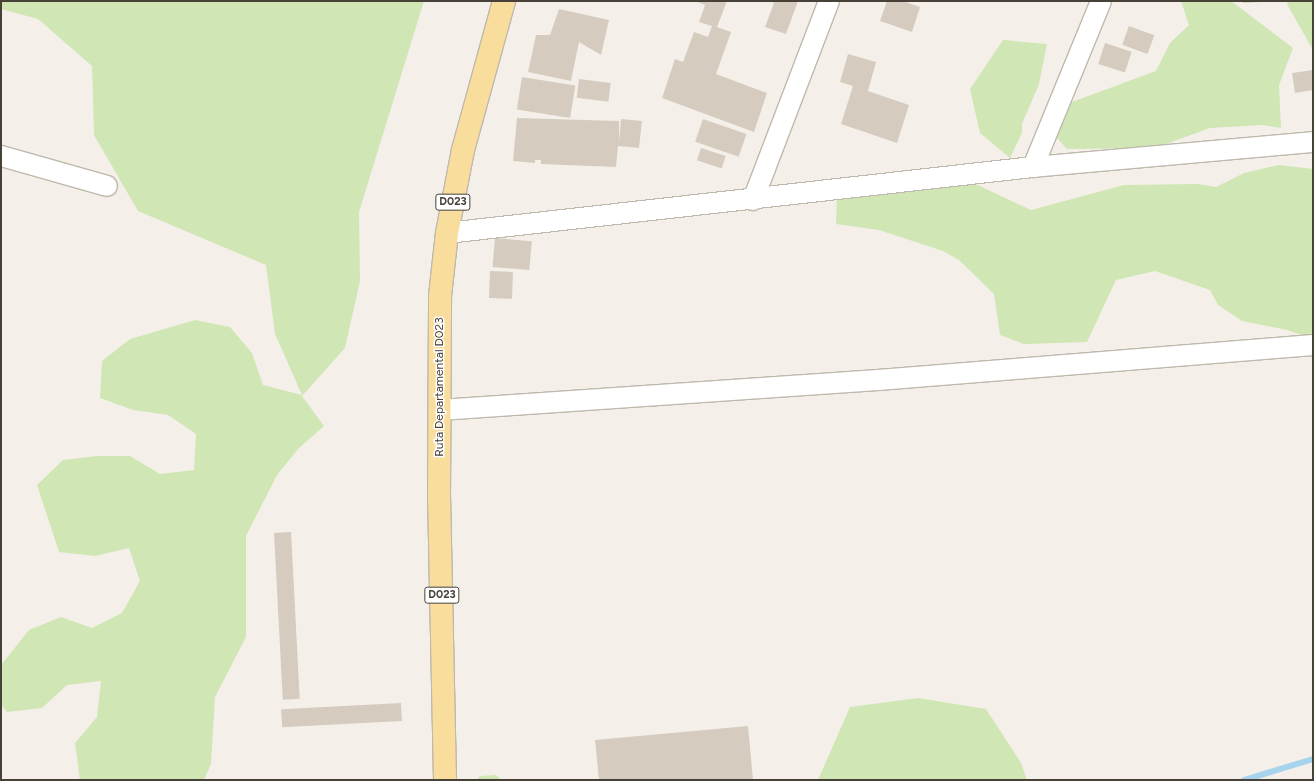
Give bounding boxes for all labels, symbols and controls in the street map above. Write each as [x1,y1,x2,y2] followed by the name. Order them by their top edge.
[435,193,471,211] road number: D023
[433,317,447,457] street label: Ruta Departamental D023
[424,586,460,604] road number: D023

